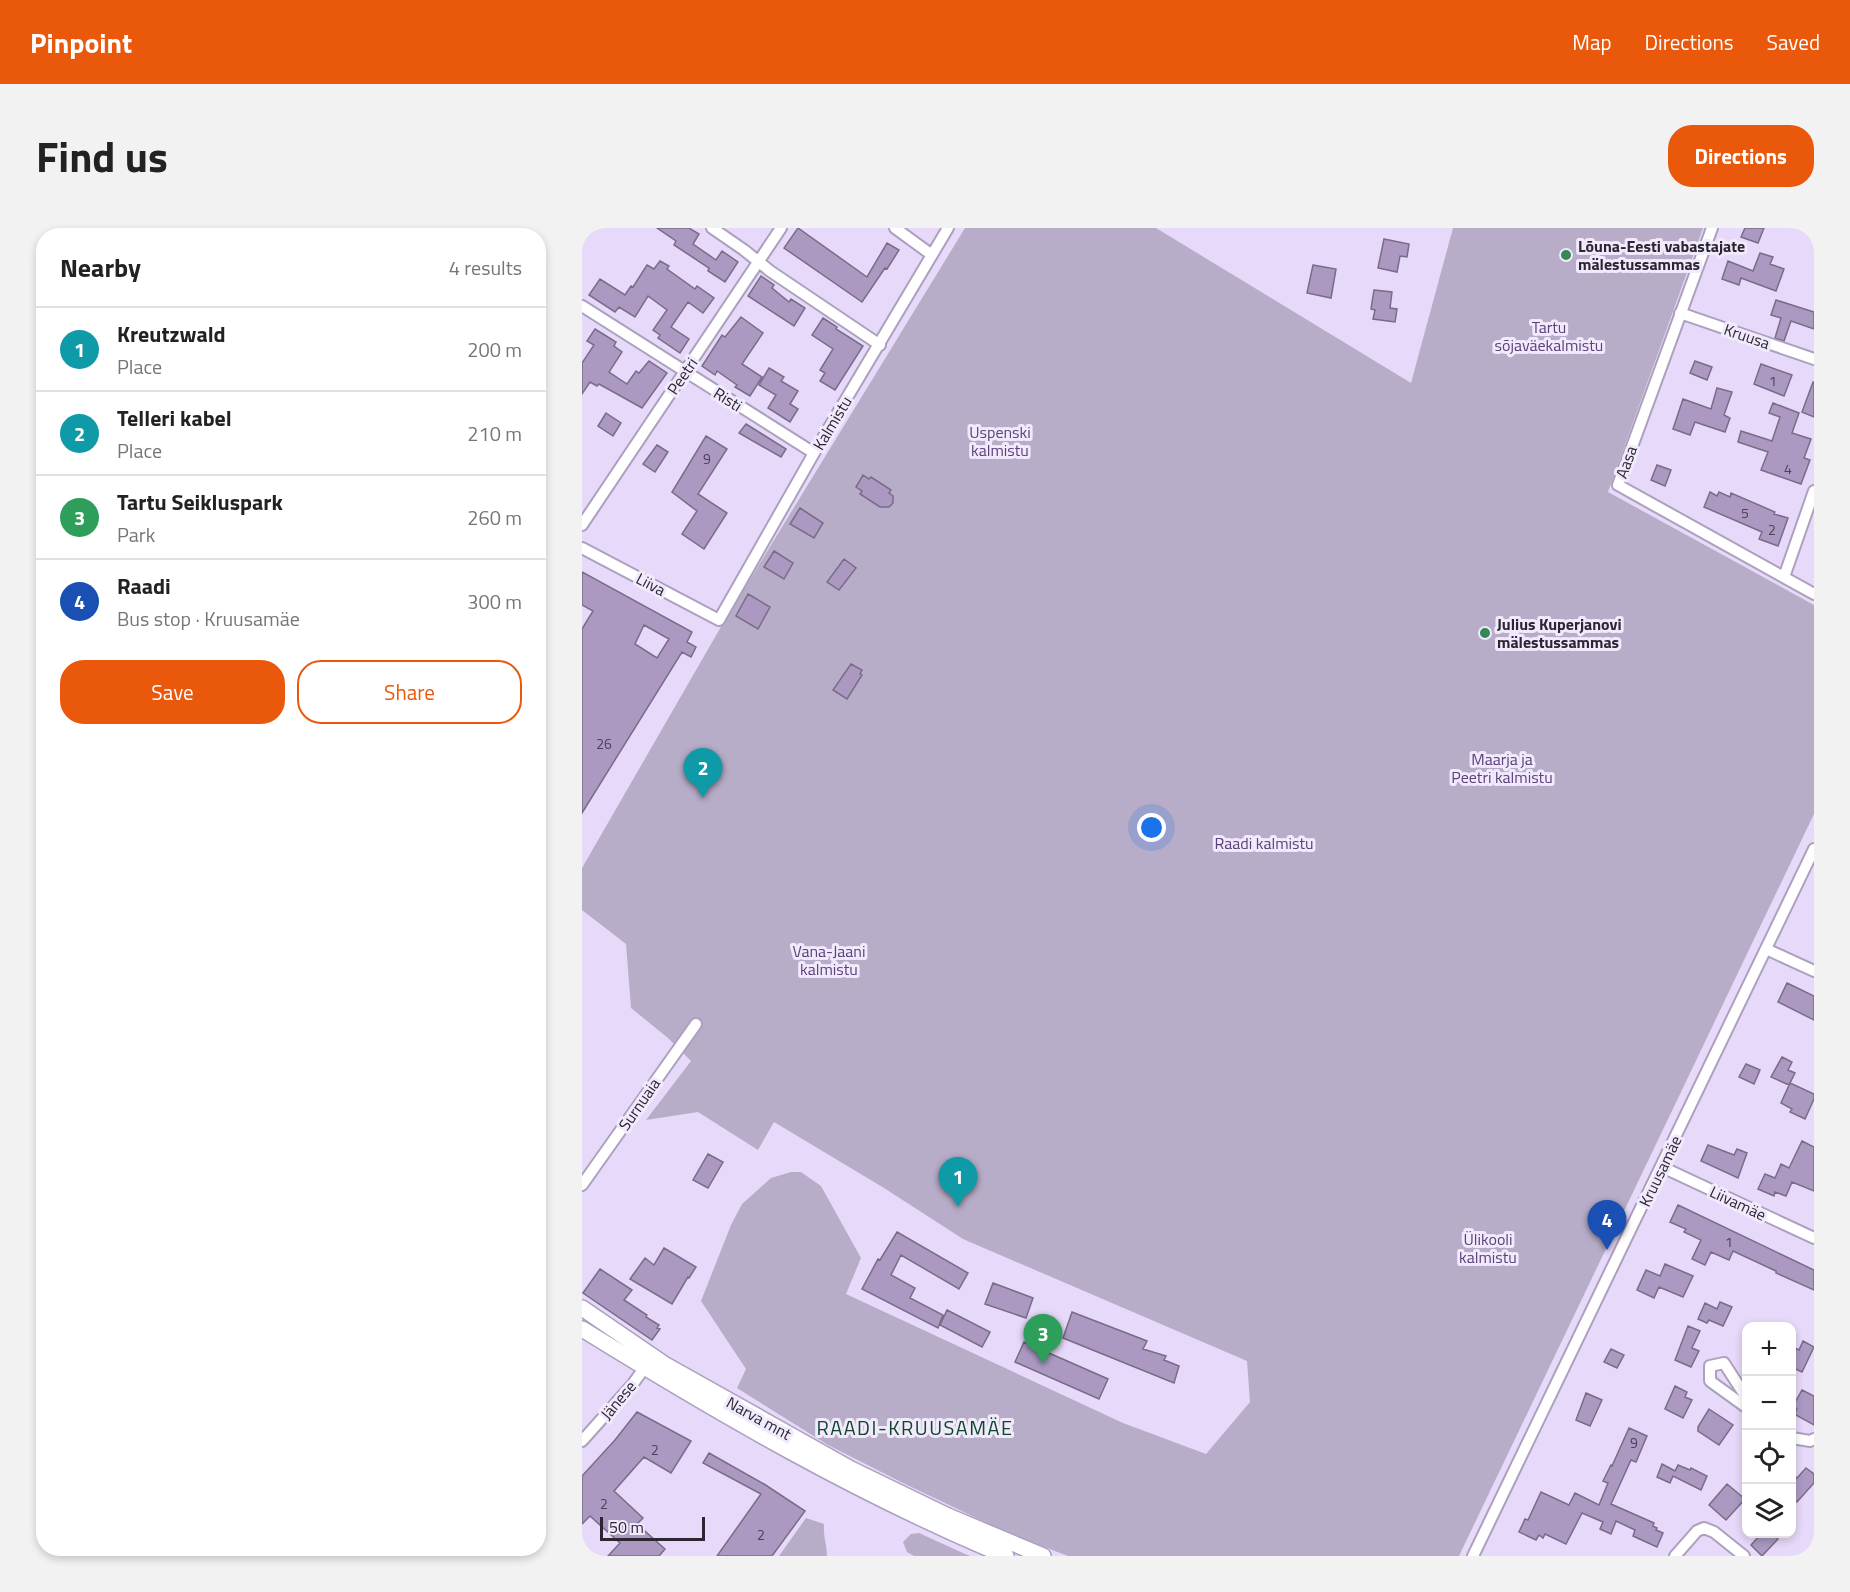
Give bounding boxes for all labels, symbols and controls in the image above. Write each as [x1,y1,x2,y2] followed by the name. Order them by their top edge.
[30,21,132,64] text: Pinpoint
[1572,26,1612,58] text: Map
[1645,26,1734,58] text: Directions
[1767,26,1820,58] text: Saved
[36,124,168,188] text: Find us
[1668,125,1814,187] button: Directions
[1578,234,1745,276] place label: Lõuna-Eesti vabastajate mälestussammas
[60,248,141,287] text: Nearby
[1559,248,1573,262] marker: Lõuna-Eesti vabastajate mälestussammas
[449,252,522,283] text: 4 results
[1495,315,1603,357] park label: Tartu sõjaväekalmistu
[117,317,226,351] text: Kreutzwald
[1721,317,1773,355] street label: Kruusa
[74,334,85,365] text: 1
[467,334,522,365] text: 200 m
[117,351,162,382] text: Place
[661,353,703,399] street label: Peetri
[1769,370,1777,391] house number: 1
[709,381,747,417] street label: Risti
[806,391,858,455] street label: Kalmistu
[117,401,232,435] text: Telleri kabel
[74,418,85,449] text: 2
[467,418,522,449] text: 210 m
[969,420,1031,462] park label: Uspenski kalmistu
[117,435,162,466] text: Place
[1609,442,1643,482] street label: Aasa
[703,448,711,469] house number: 9
[1784,458,1792,479] house number: 4
[117,485,283,519] text: Tartu Seikluspark
[74,502,85,533] text: 3
[467,502,522,533] text: 260 m
[1741,502,1749,523] house number: 5
[117,519,155,550] text: Park
[1768,519,1776,540] house number: 2
[632,566,670,602] street label: Liiva
[117,569,171,603] text: Raadi
[74,586,85,617] text: 4
[467,586,522,617] text: 300 m
[117,603,300,634] text: Bus stop · Kruusamäe
[1497,612,1622,654] place label: Julius Kuperjanovi mälestussammas
[1478,626,1492,640] marker: Julius Kuperjanovi mälestussammas
[60,660,285,724] button: Save
[297,660,522,724] button: Share
[596,733,612,754] house number: 26
[1451,747,1553,789] park label: Maarja ja Peetri kalmistu
[684,748,722,798] pin: 2
[1137,813,1166,842] your location
[1214,831,1314,855] park label: Raadi kalmistu
[793,939,865,981] park label: Vana-Jaani kalmistu
[612,1073,666,1135] street label: Surnuaia
[1632,1131,1688,1211] street label: Kruusamäe
[938,1158,977,1207] pin: 1
[1706,1180,1770,1226] street label: Liivamäe
[1588,1200,1626,1250] pin: 4
[1459,1227,1517,1269] park label: Ülikooli kalmistu
[1725,1231,1733,1252] house number: 1
[1024,1314,1062,1364] pin: 3
[1742,1322,1796,1538] map controls
[1742,1322,1796,1376] button: +
[594,1375,642,1425] street label: Jänese
[1742,1376,1796,1430] button: −
[722,1390,796,1446] street label: Narva mnt
[817,1412,1013,1443] district label: RAADI-KRUUSAMÄE
[1742,1430,1796,1484] button: locate
[1630,1432,1638,1453] house number: 9
[651,1439,659,1460] house number: 2
[1742,1484,1796,1538] button: layers
[600,1493,608,1514] house number: 2
[600,1514,705,1542] scale bar
[609,1515,644,1539] text: 50 m
[757,1524,765,1545] house number: 2

